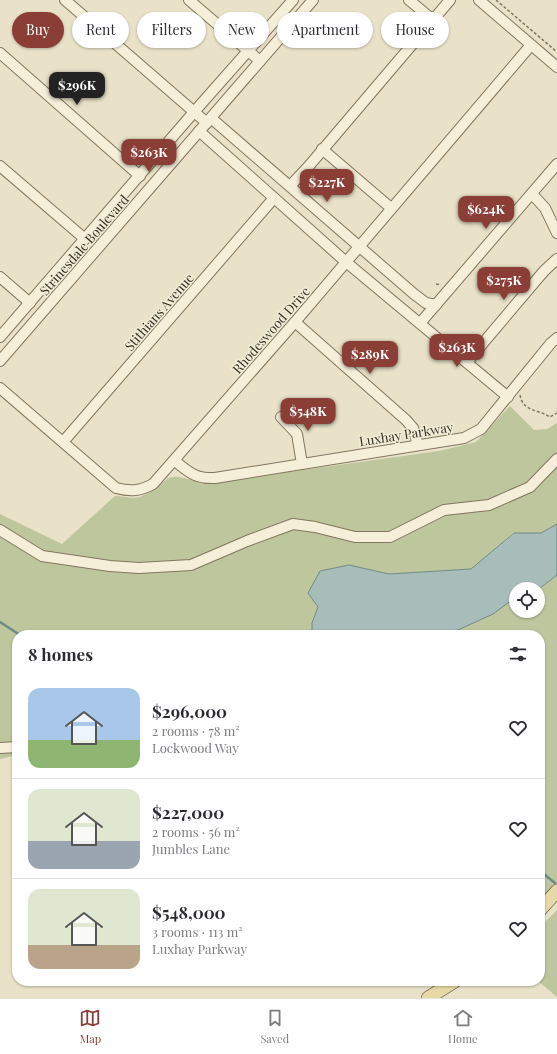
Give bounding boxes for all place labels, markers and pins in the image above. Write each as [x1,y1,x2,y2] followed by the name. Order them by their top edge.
[49,72,105,106] pin: $296K
[121,139,177,173] pin: $263K
[299,169,355,203] pin: $227K
[458,196,514,230] pin: $624K
[476,267,532,301] pin: $275K
[429,334,485,368] pin: $263K
[342,341,398,375] pin: $289K
[280,398,336,432] pin: $548K

